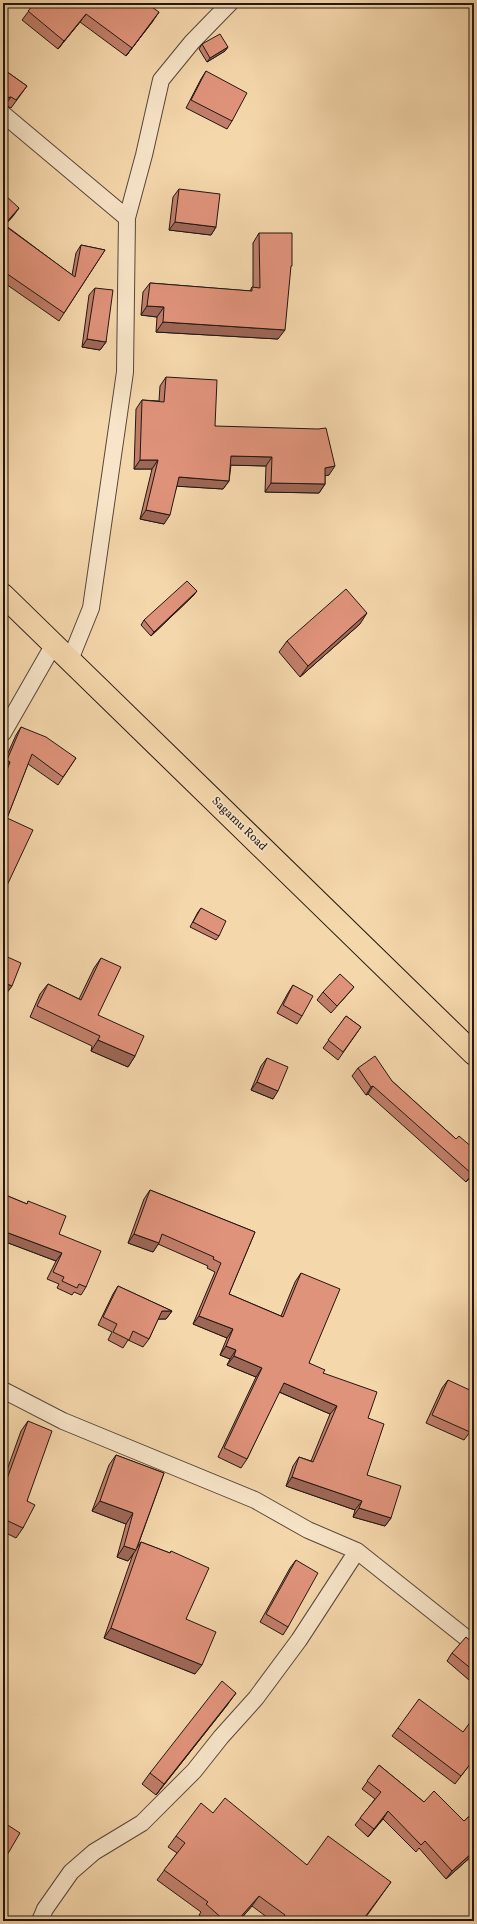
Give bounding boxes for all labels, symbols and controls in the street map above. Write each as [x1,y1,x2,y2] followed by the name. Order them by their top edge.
[208,793,270,855] street label: Sagamu Road

